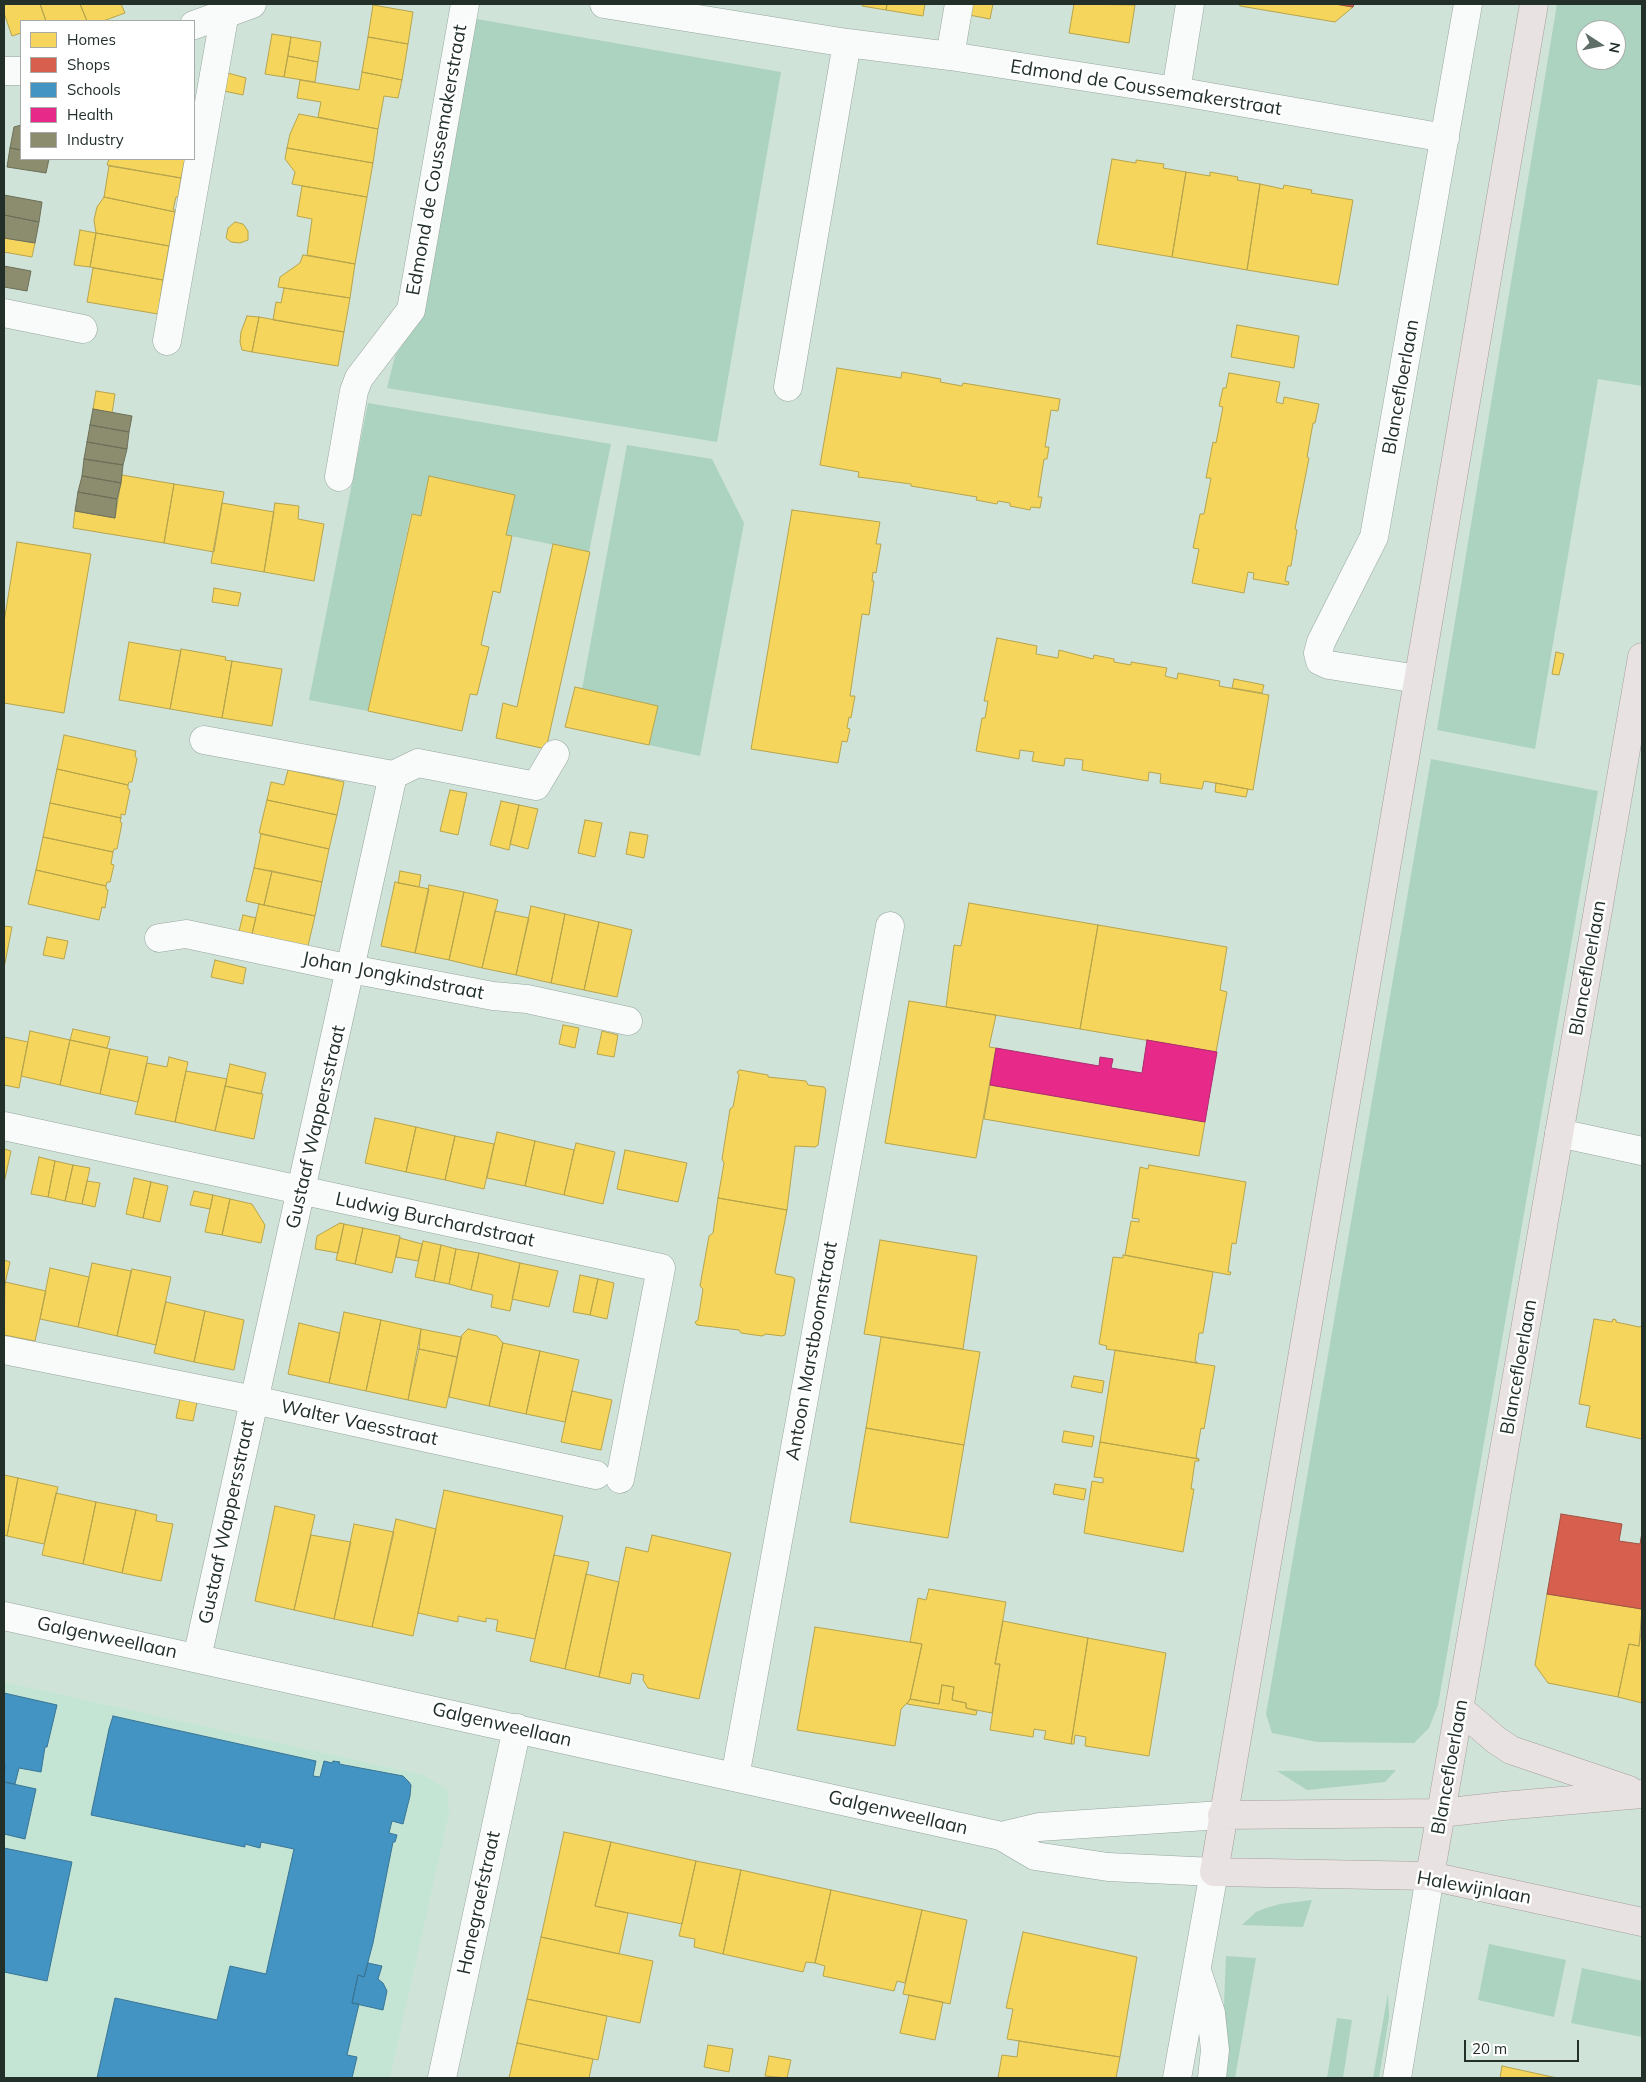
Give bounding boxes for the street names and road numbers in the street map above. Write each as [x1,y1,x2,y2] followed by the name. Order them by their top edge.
[402,23,472,297] street label: Edmond de Coussemakerstraat
[1009,55,1283,121] street label: Edmond de Coussemakerstraat
[1378,318,1424,456] street label: Blancefloerlaan
[1565,899,1611,1037] street label: Blancefloerlaan
[300,947,486,1005] street label: Johan Jongkindstraat
[281,1023,351,1231] street label: Gustaaf Wappersstraat
[333,1188,537,1252] street label: Ludwig Burchardstraat
[782,1240,842,1462] street label: Antoon Marstboomstraat
[1496,1298,1542,1436] street label: Blancefloerlaan
[278,1395,440,1451] street label: Walter Vaesstraat
[194,1418,260,1626] street label: Gustaaf Wappersstraat
[35,1612,179,1664] street label: Galgenweellaan
[430,1698,574,1752] street label: Galgenweellaan
[1427,1698,1473,1836] street label: Blancefloerlaan
[826,1786,970,1840] street label: Galgenweellaan
[453,1829,505,1977] street label: Hanegraefstraat
[1415,1867,1533,1909] street label: Halewijnlaan

